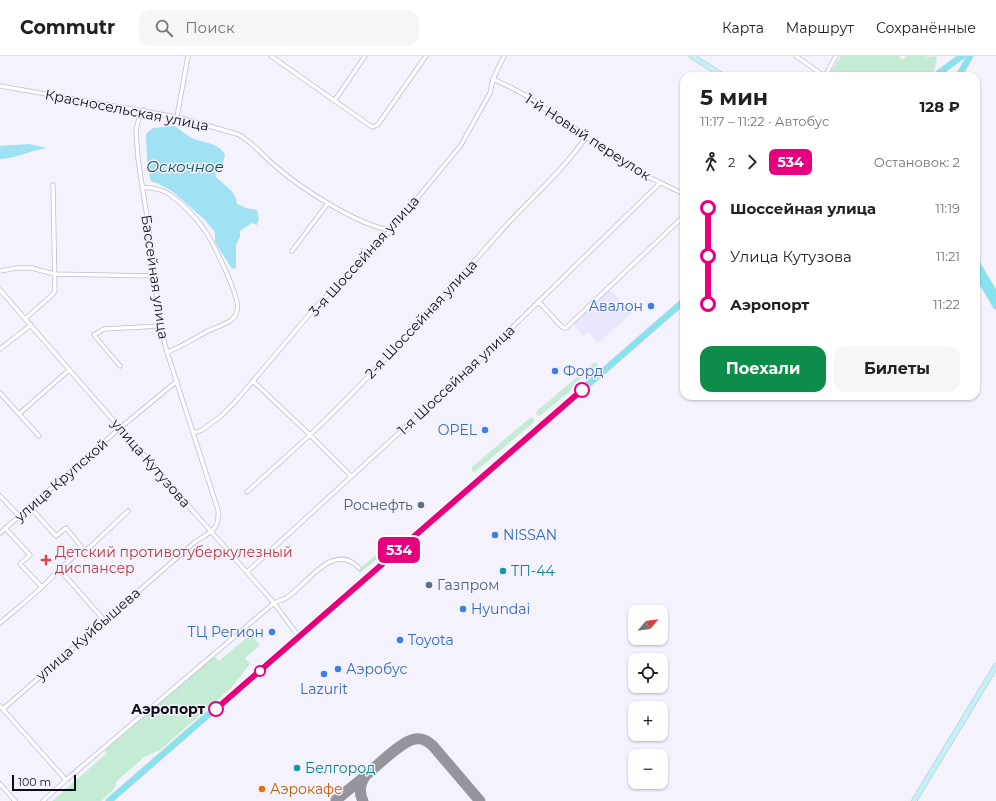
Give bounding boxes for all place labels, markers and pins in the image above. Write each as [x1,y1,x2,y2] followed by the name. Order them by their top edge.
[589,297,643,315] place label: Авалон
[646,301,656,311] marker: Авалон
[563,362,603,380] place label: Форд
[550,366,560,376] marker: Форд
[574,382,590,398] unlabelled marker
[438,421,478,439] place label: OPEL
[480,425,490,435] marker: OPEL
[343,496,413,514] place label: Роснефть
[416,500,426,510] marker: Роснефть
[503,526,557,544] place label: NISSAN
[490,530,500,540] marker: NISSAN
[55,543,293,577] place label: Детский противотуберкулезный диспансер
[40,554,52,566] marker: Детский противотуберкулезный диспансер
[511,562,555,580] place label: ТП-44
[498,566,508,576] marker: ТП-44
[437,576,499,594] place label: Газпром
[424,580,434,590] marker: Газпром
[471,600,530,618] place label: Hyundai
[458,604,468,614] marker: Hyundai
[187,623,264,641] place label: ТЦ Регион
[267,627,277,637] marker: ТЦ Регион
[408,631,454,649] place label: Toyota
[395,635,405,645] marker: Toyota
[346,660,408,678] place label: Аэробус
[333,664,343,674] marker: Аэробус
[254,665,266,677] unlabelled marker
[319,669,329,679] marker: Lazurit
[300,680,348,698] place label: Lazurit
[131,700,205,718] place label: Аэропорт
[208,701,224,717] marker: Аэропорт
[305,759,375,777] place label: Белгород
[292,763,302,773] marker: Белгород
[270,780,343,798] place label: Аэрокафе
[257,784,267,794] marker: Аэрокафе

